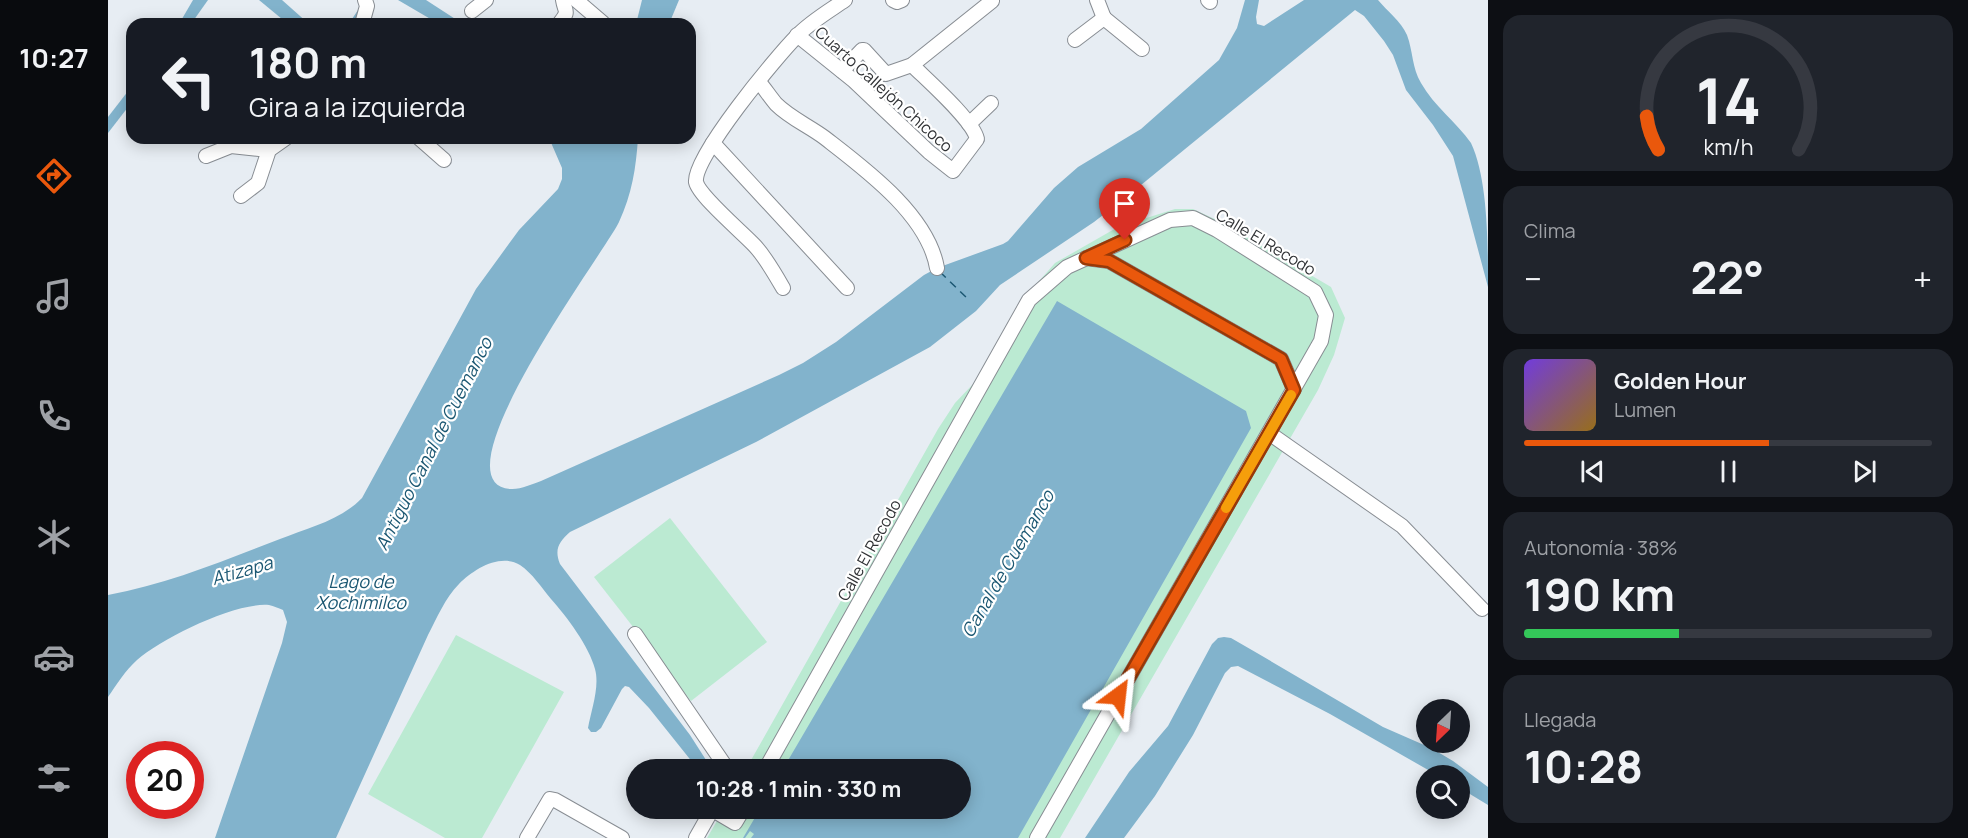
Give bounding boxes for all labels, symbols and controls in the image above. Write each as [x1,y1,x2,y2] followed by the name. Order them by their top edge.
[810,21,958,157] street label: Cuarto Callejón Chicoco
[249,33,367,91] text: 180 m
[19,39,89,76] text: 10:27
[150,42,228,120] icon: left
[1695,57,1761,143] text: 14
[249,88,465,125] text: Gira a la izquierda
[1703,132,1753,161] text: km/h
[33,155,75,197] icon: directions
[1099,178,1150,240] pin
[1108,187,1141,220] icon: arrive
[1212,203,1320,281] street label: Calle El Recodo
[1524,217,1576,244] text: Clima
[1690,246,1764,308] text: 22°
[1524,256,1542,301] text: −
[1913,256,1932,301] text: +
[33,275,75,317] icon: music
[369,332,498,554] water label: Antiguo Canal de Cuemanco
[1614,366,1747,396] text: Golden Hour
[33,395,75,437] icon: phone
[1614,396,1676,423] text: Lumen
[1576,455,1609,488] icon: previous
[1712,455,1745,488] icon: pause
[1848,455,1881,488] icon: next
[955,484,1060,641] water label: Canal de Cuemanco
[832,495,906,605] street label: Calle El Recodo
[33,516,75,558] icon: climate
[1524,534,1678,561] text: Autonomía · 38%
[209,550,276,590] water label: Atizapa
[1524,563,1675,625] text: 190 km
[316,569,407,614] water label: Lago de Xochimilco
[33,636,75,678] icon: car
[1086,664,1150,728] position arrow
[1416,699,1470,753] north arrow
[1416,699,1470,819] map controls
[1524,706,1596,733] text: Llegada
[1524,735,1643,797] text: 10:28
[126,741,204,819] speed limit sign: 20
[33,757,75,799] icon: filters
[1416,765,1470,819] button: search
[696,774,901,804] text: 10:28 · 1 min · 330 m

